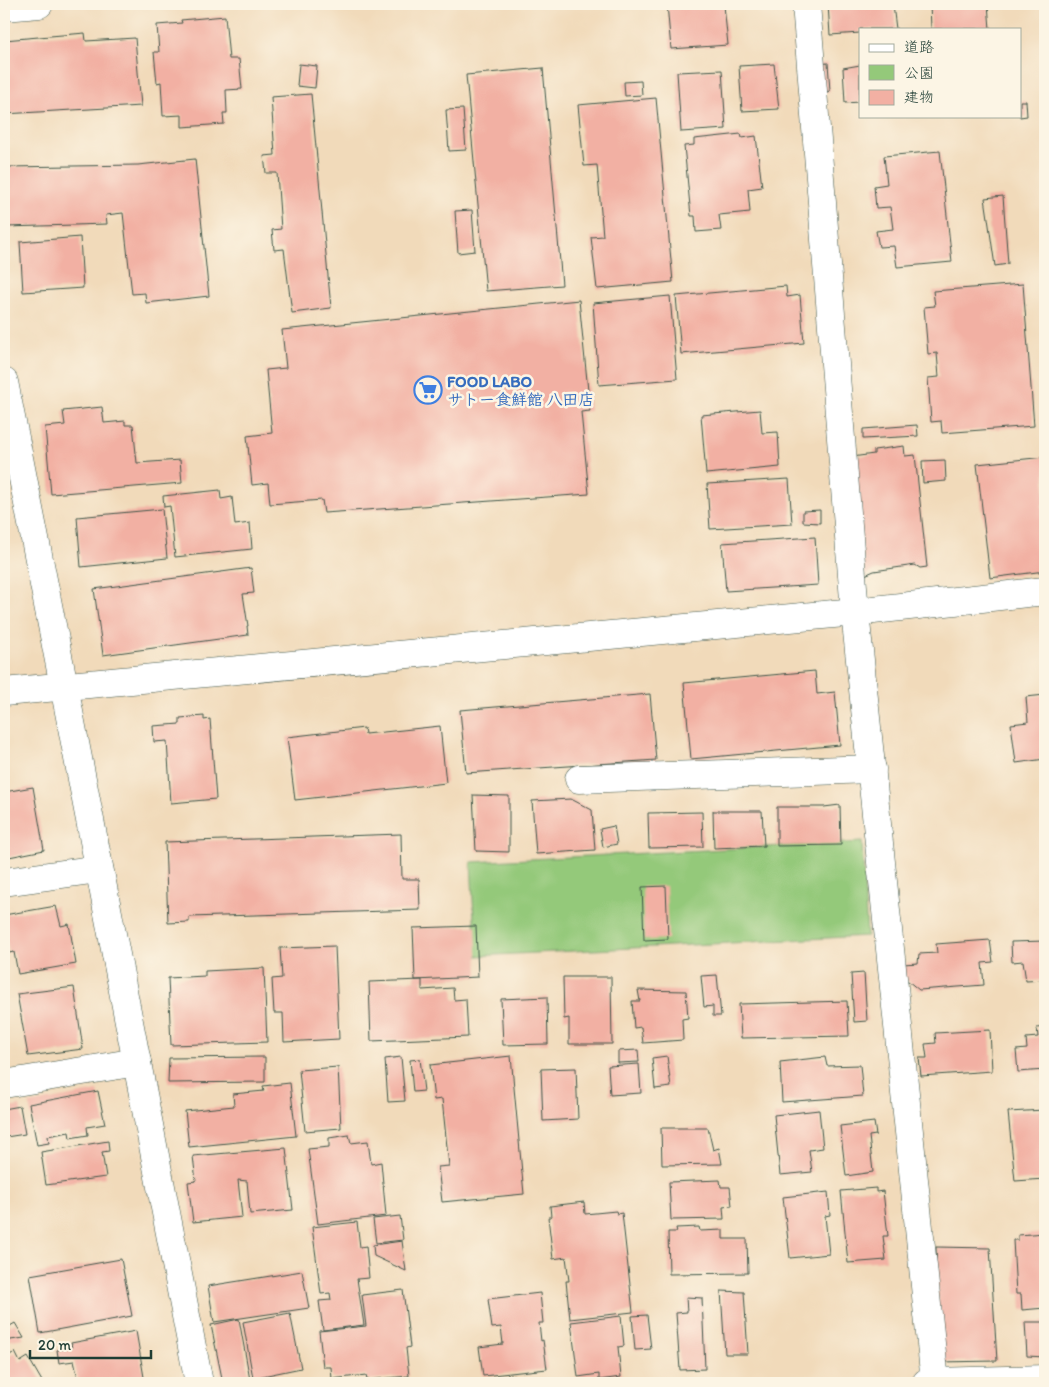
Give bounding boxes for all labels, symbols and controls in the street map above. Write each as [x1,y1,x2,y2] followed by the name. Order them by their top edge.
[859,28,1022,118] legend
[904,38,934,56] text: 道路
[904,64,934,82] text: 公園
[904,88,934,106] text: 建物
[447,372,595,409] place label: FOOD LABO サトー食鮮館 八田店
[413,375,443,405] supermarket icon: FOOD LABO サトー食鮮館 八田店
[30,1327,151,1359] scale bar
[38,1336,72,1354] text: 20 m

